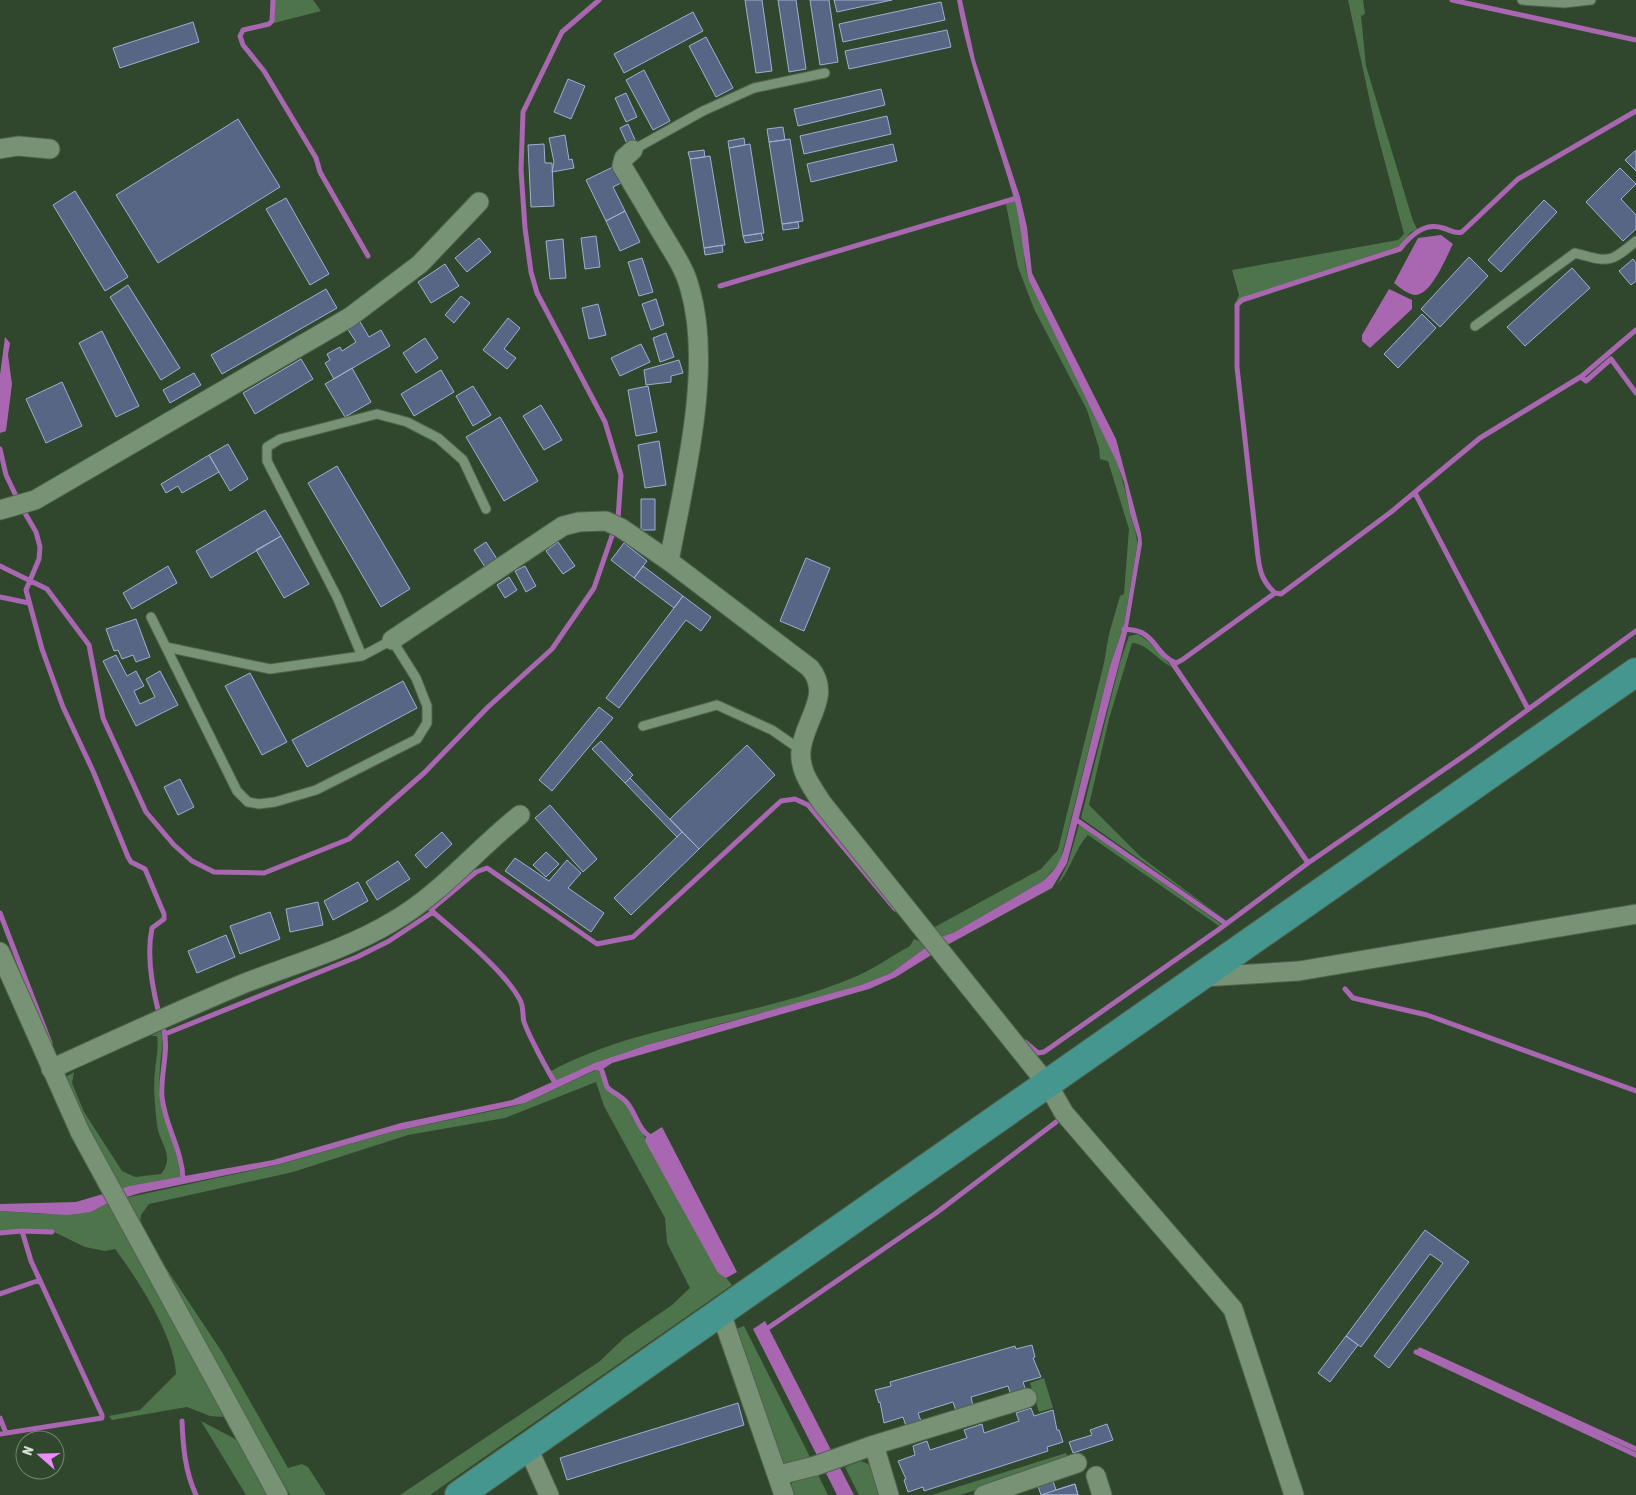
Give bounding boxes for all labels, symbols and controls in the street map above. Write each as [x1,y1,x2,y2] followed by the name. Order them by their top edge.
[15,1430,65,1480] north arrow
[19,1444,37,1457] text: N

